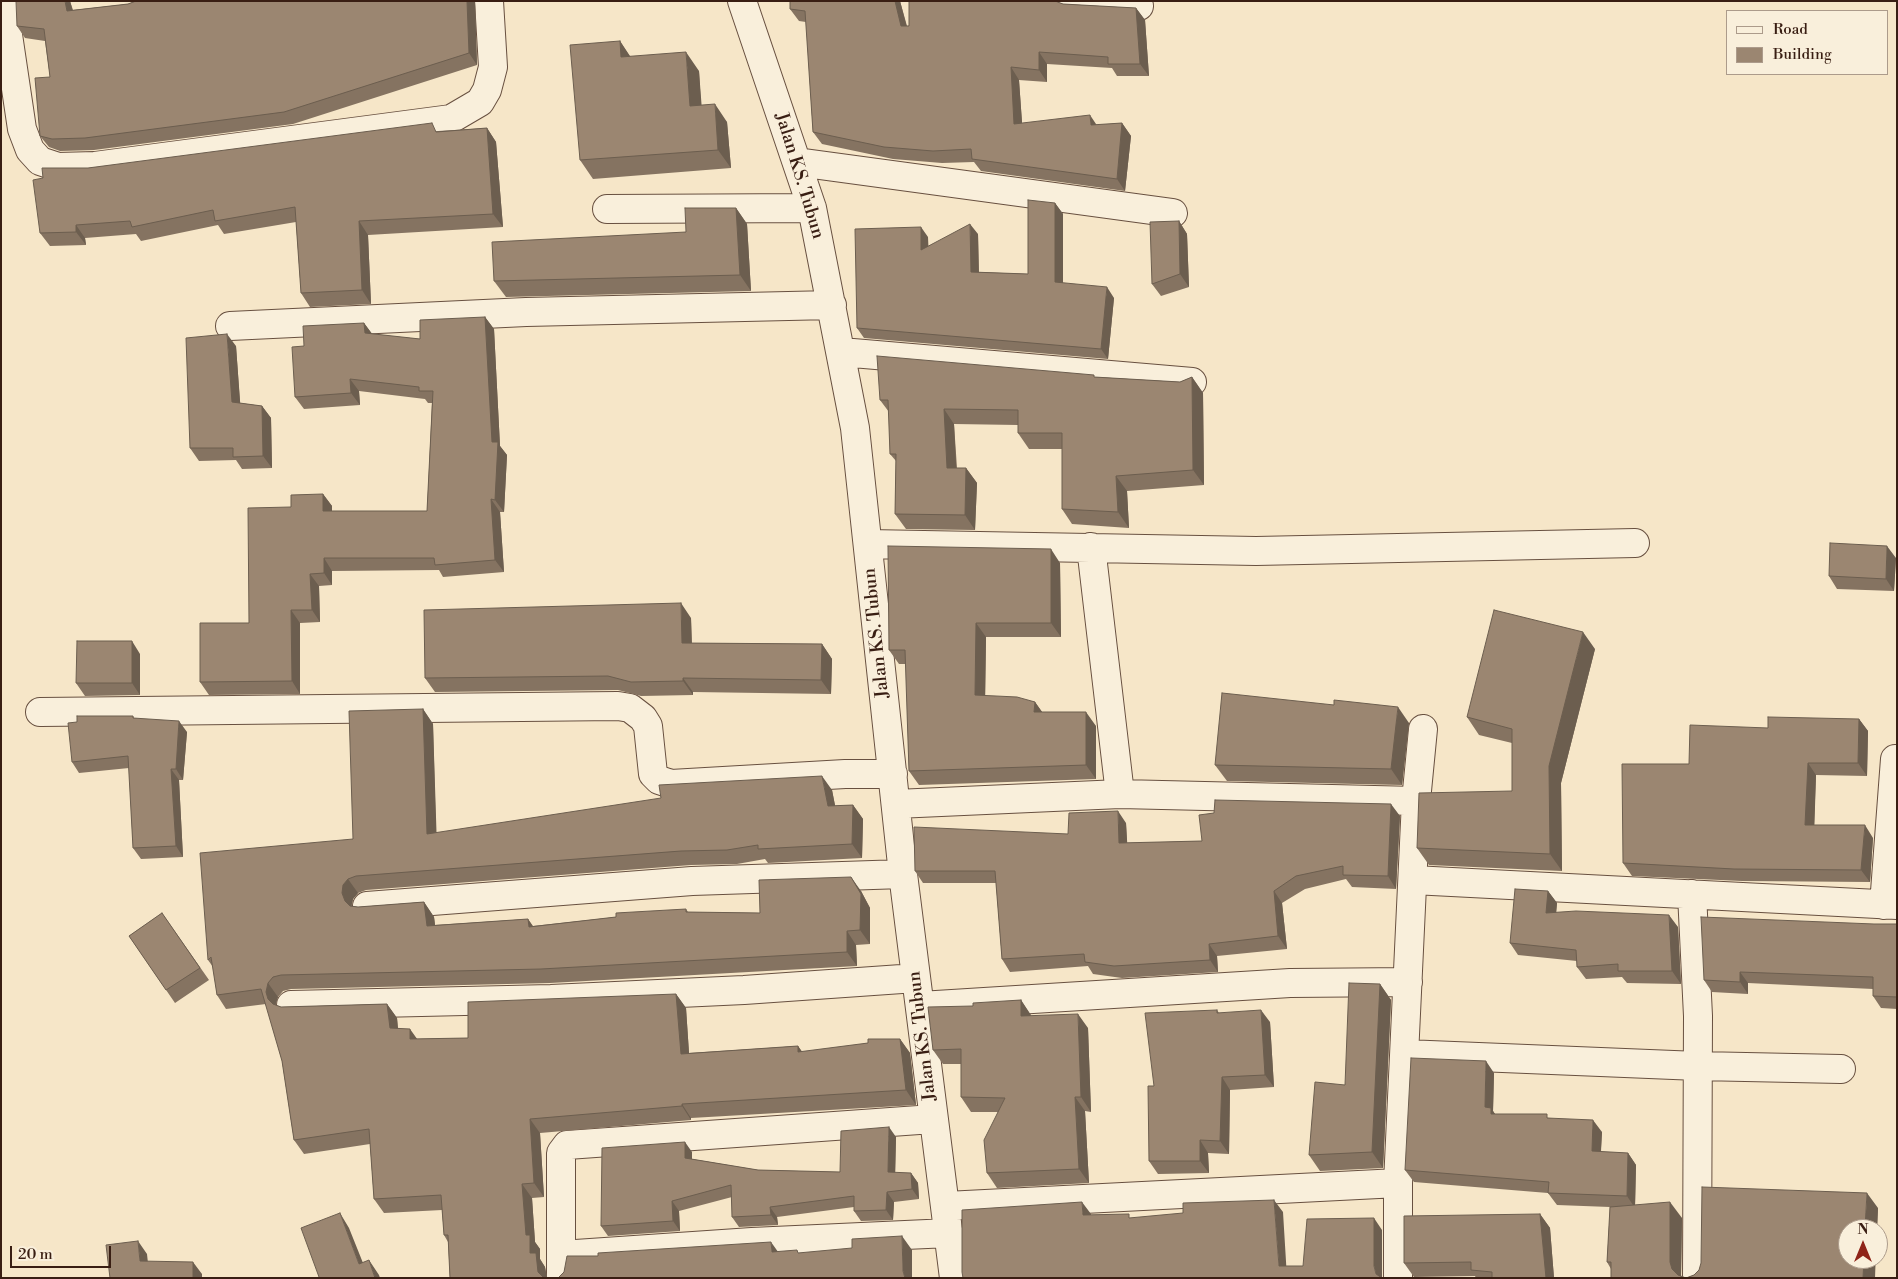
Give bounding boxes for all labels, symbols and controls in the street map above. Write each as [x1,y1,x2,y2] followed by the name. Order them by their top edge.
[1726,10,1888,75] legend
[1773,20,1808,39] text: Road
[1773,45,1832,64] text: Building
[770,110,828,242] street label: Jalan KS. Tubun
[859,567,895,699] street label: Jalan KS. Tubun
[904,970,942,1102] street label: Jalan KS. Tubun
[1838,1219,1888,1269] north arrow
[1857,1221,1869,1239] text: N
[12,1236,114,1268] scale bar
[18,1245,53,1264] text: 20 m

